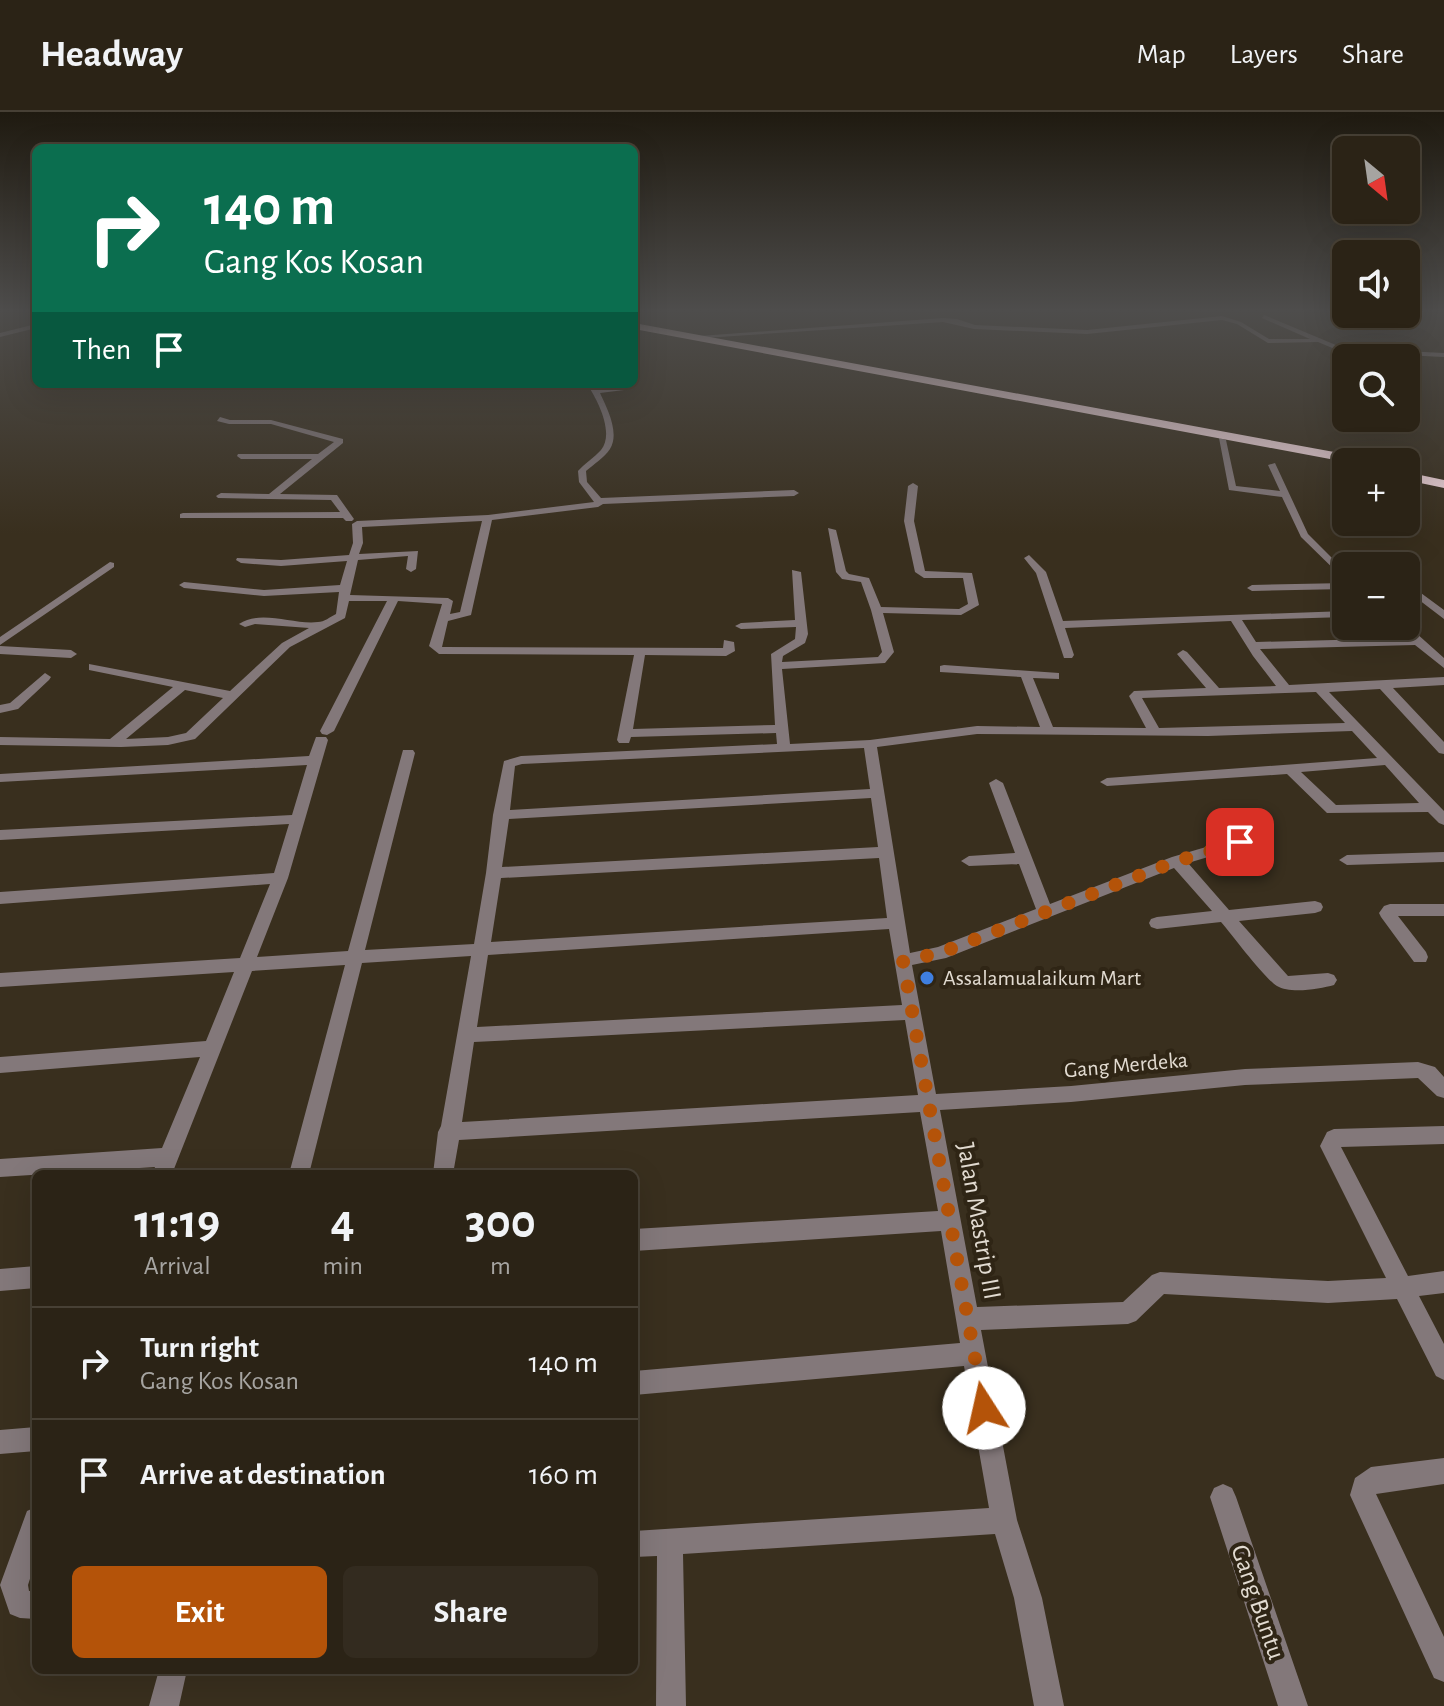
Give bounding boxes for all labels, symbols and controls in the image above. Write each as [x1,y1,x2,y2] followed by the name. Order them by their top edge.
[40,36,183,74] text: Headway
[1137,41,1186,69] text: Map
[1230,41,1298,69] text: Layers
[1342,41,1404,69] text: Share
[1332,136,1420,224] north arrow
[1332,136,1420,640] map controls
[72,176,176,280] icon: right
[204,179,335,235] text: 140 m
[1332,240,1420,328] button: sound
[204,244,424,280] text: Gang Kos Kosan
[147,328,191,372] icon: arrive
[72,335,131,365] text: Then
[1332,344,1420,432] button: search
[1332,448,1420,536] button: +
[1332,552,1420,640] button: −
[1206,808,1274,876] pin
[1218,820,1262,864] icon: arrive
[943,967,1141,989] place label: Assalamualaikum Mart
[918,969,936,987] marker: Assalamualaikum Mart
[1063,1049,1189,1081] street label: Gang Merdeka
[952,1141,1006,1301] street label: Jalan Mastrip III
[134,1199,220,1247] text: 11:19
[331,1199,355,1247] text: 4
[465,1199,536,1247] text: 300
[144,1253,211,1279] text: Arrival
[322,1253,363,1279] text: min
[490,1253,511,1279] text: m
[140,1333,259,1363] text: Turn right
[72,1341,116,1385] icon: right
[528,1348,598,1378] text: 140 m
[942,1366,1026,1450] position arrow
[140,1368,299,1394] text: Gang Kos Kosan
[72,1453,116,1497] icon: arrive
[140,1460,386,1490] text: Arrive at destination
[529,1460,598,1490] text: 160 m
[1226,1541,1290,1663] street label: Gang Buntu
[72,1566,327,1658] button: Exit
[343,1566,598,1658] button: Share

